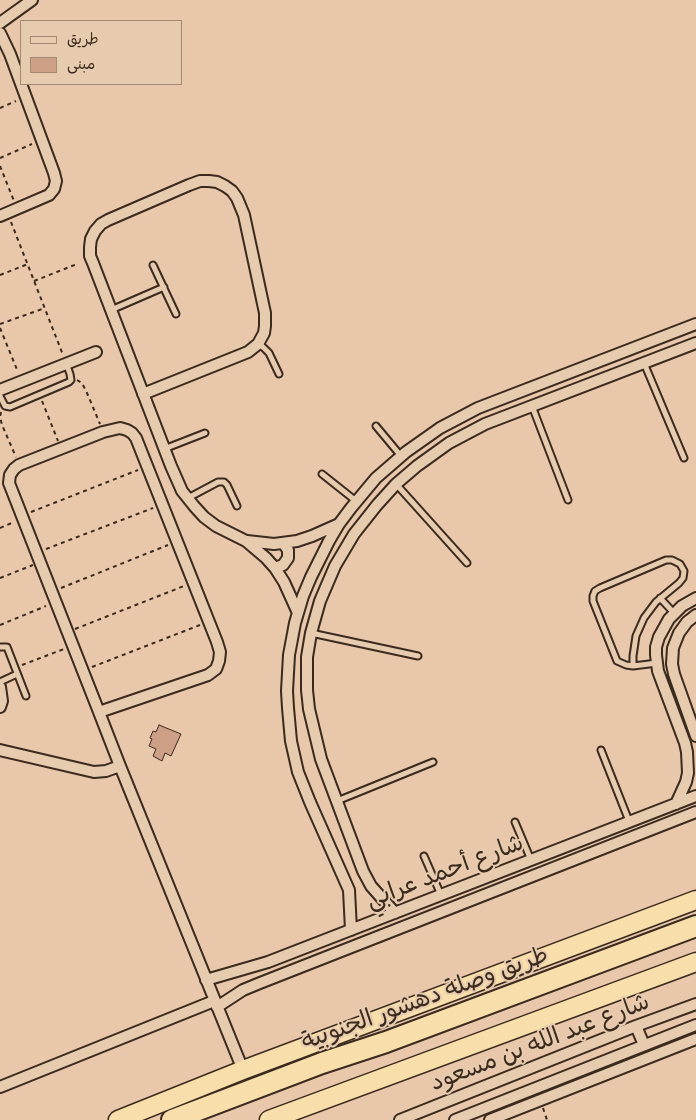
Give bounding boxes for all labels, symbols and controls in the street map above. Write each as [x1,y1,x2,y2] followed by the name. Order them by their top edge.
[20,20,182,85] legend
[67,30,99,49] text: طريق
[67,55,95,74] text: مبنى
[362,829,528,915] street label: شارع أحمد عرابي
[298,941,552,1057] street label: طريق وصلة دهشور الجنوبية
[426,988,654,1098] street label: شارع عبد الله بن مسعود

